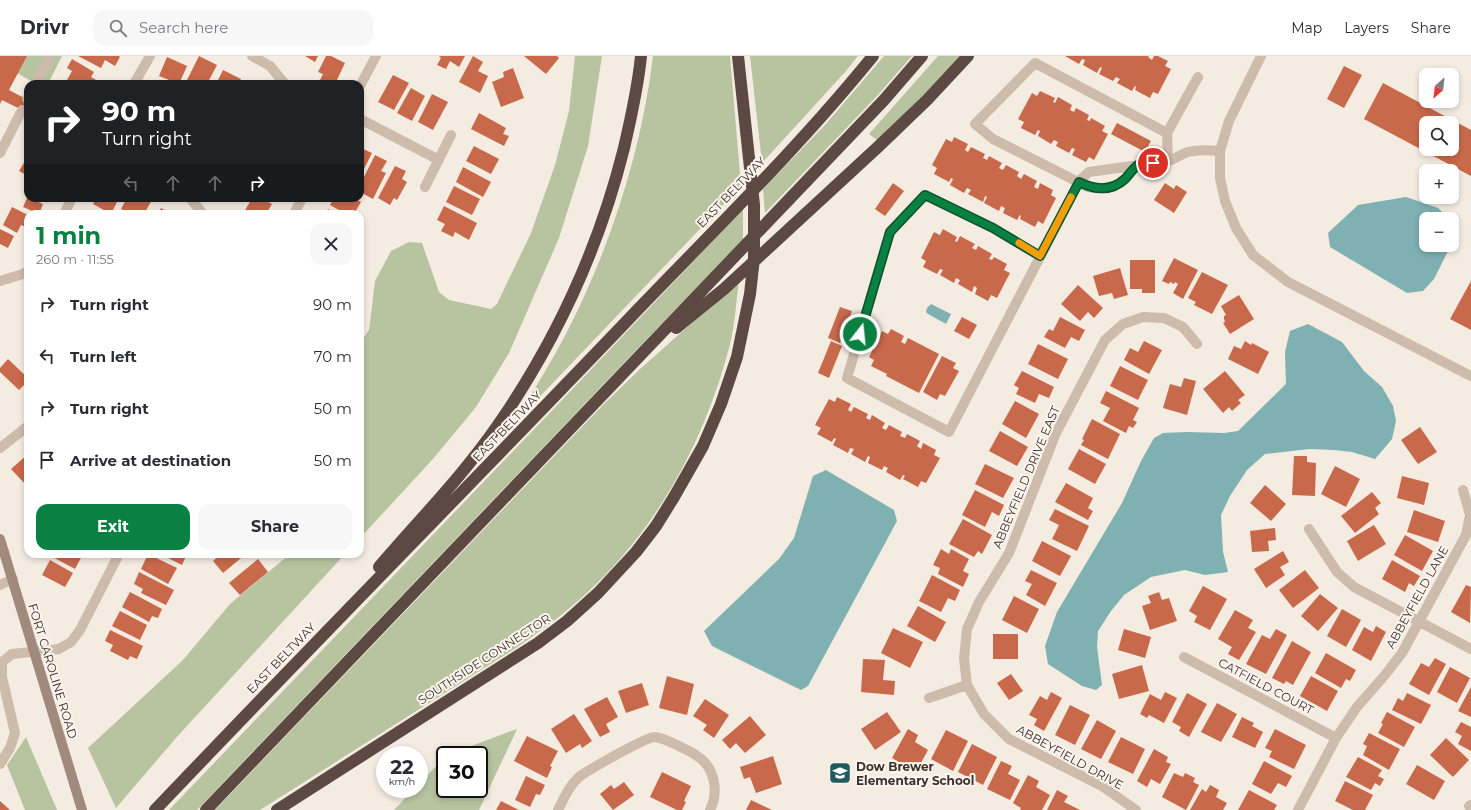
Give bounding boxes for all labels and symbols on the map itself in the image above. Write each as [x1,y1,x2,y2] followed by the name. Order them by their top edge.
[1419,68,1459,108] north arrow
[1136,146,1170,180] pin
[693,153,769,230] street label: EAST BELTWAY
[839,313,881,355] position arrow
[469,387,545,464] street label: EAST BELTWAY
[989,403,1063,551] street label: ABBEYFIELD DRIVE EAST
[1383,543,1451,651] street label: ABBEYFIELD LANE
[25,602,81,740] street label: FORT CAROLINE ROAD
[415,610,553,708] street label: SOUTHSIDE CONNECTOR
[243,619,319,696] street label: EAST BELTWAY
[1216,655,1316,718] street label: CATFIELD COURT
[1014,721,1126,793] street label: ABBEYFIELD DRIVE
[436,746,488,798] speed limit sign: 30
[856,759,974,788] place label: Dow Brewer Elementary School
[827,760,853,786] school or university icon: Dow Brewer Elementary School

